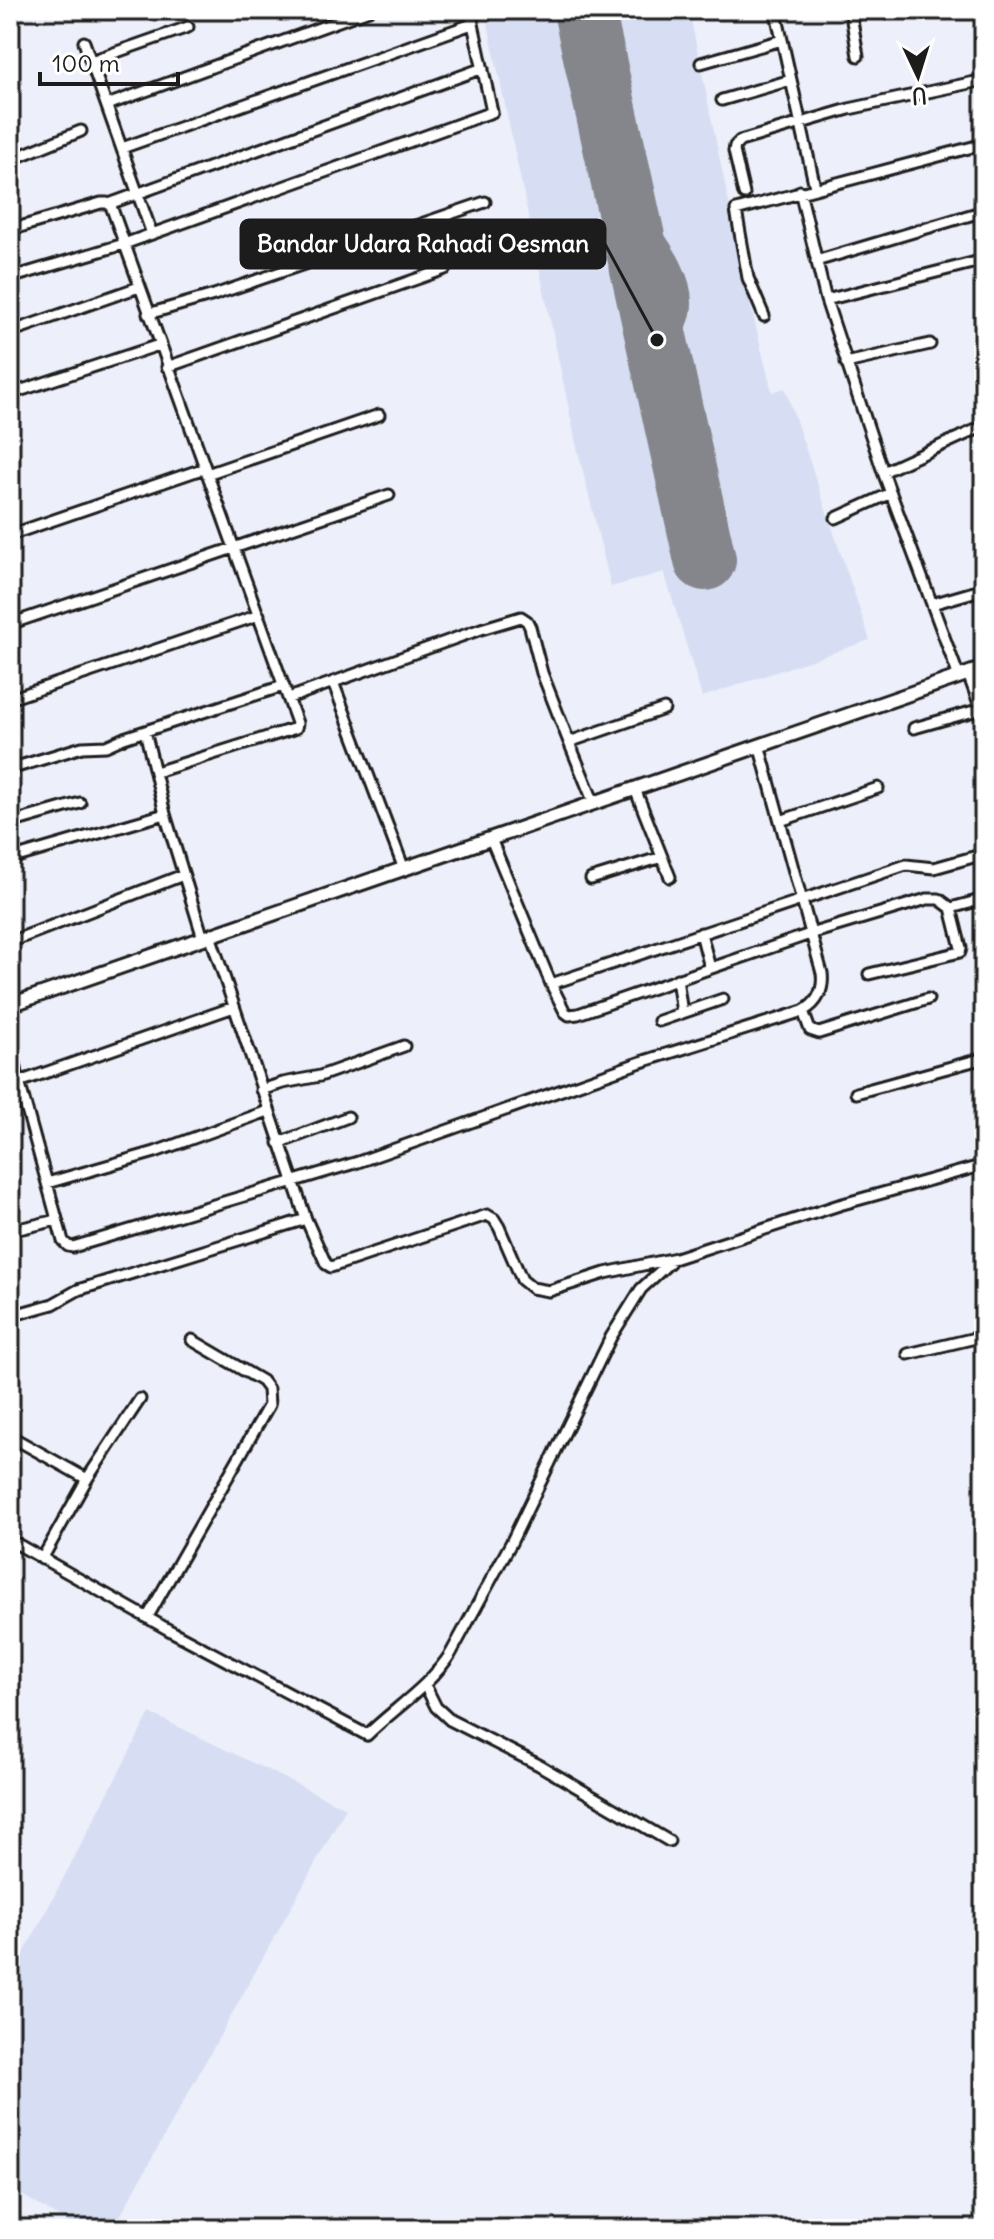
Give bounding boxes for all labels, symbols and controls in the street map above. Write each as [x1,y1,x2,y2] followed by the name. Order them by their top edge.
[40,36,178,86] scale bar
[878,36,958,116] north arrow
[52,48,120,78] text: 100 m
[911,81,928,110] text: U
[241,220,605,268] callout: Bandar Udara Rahadi Oesman
[257,228,589,258] text: Bandar Udara Rahadi Oesman

